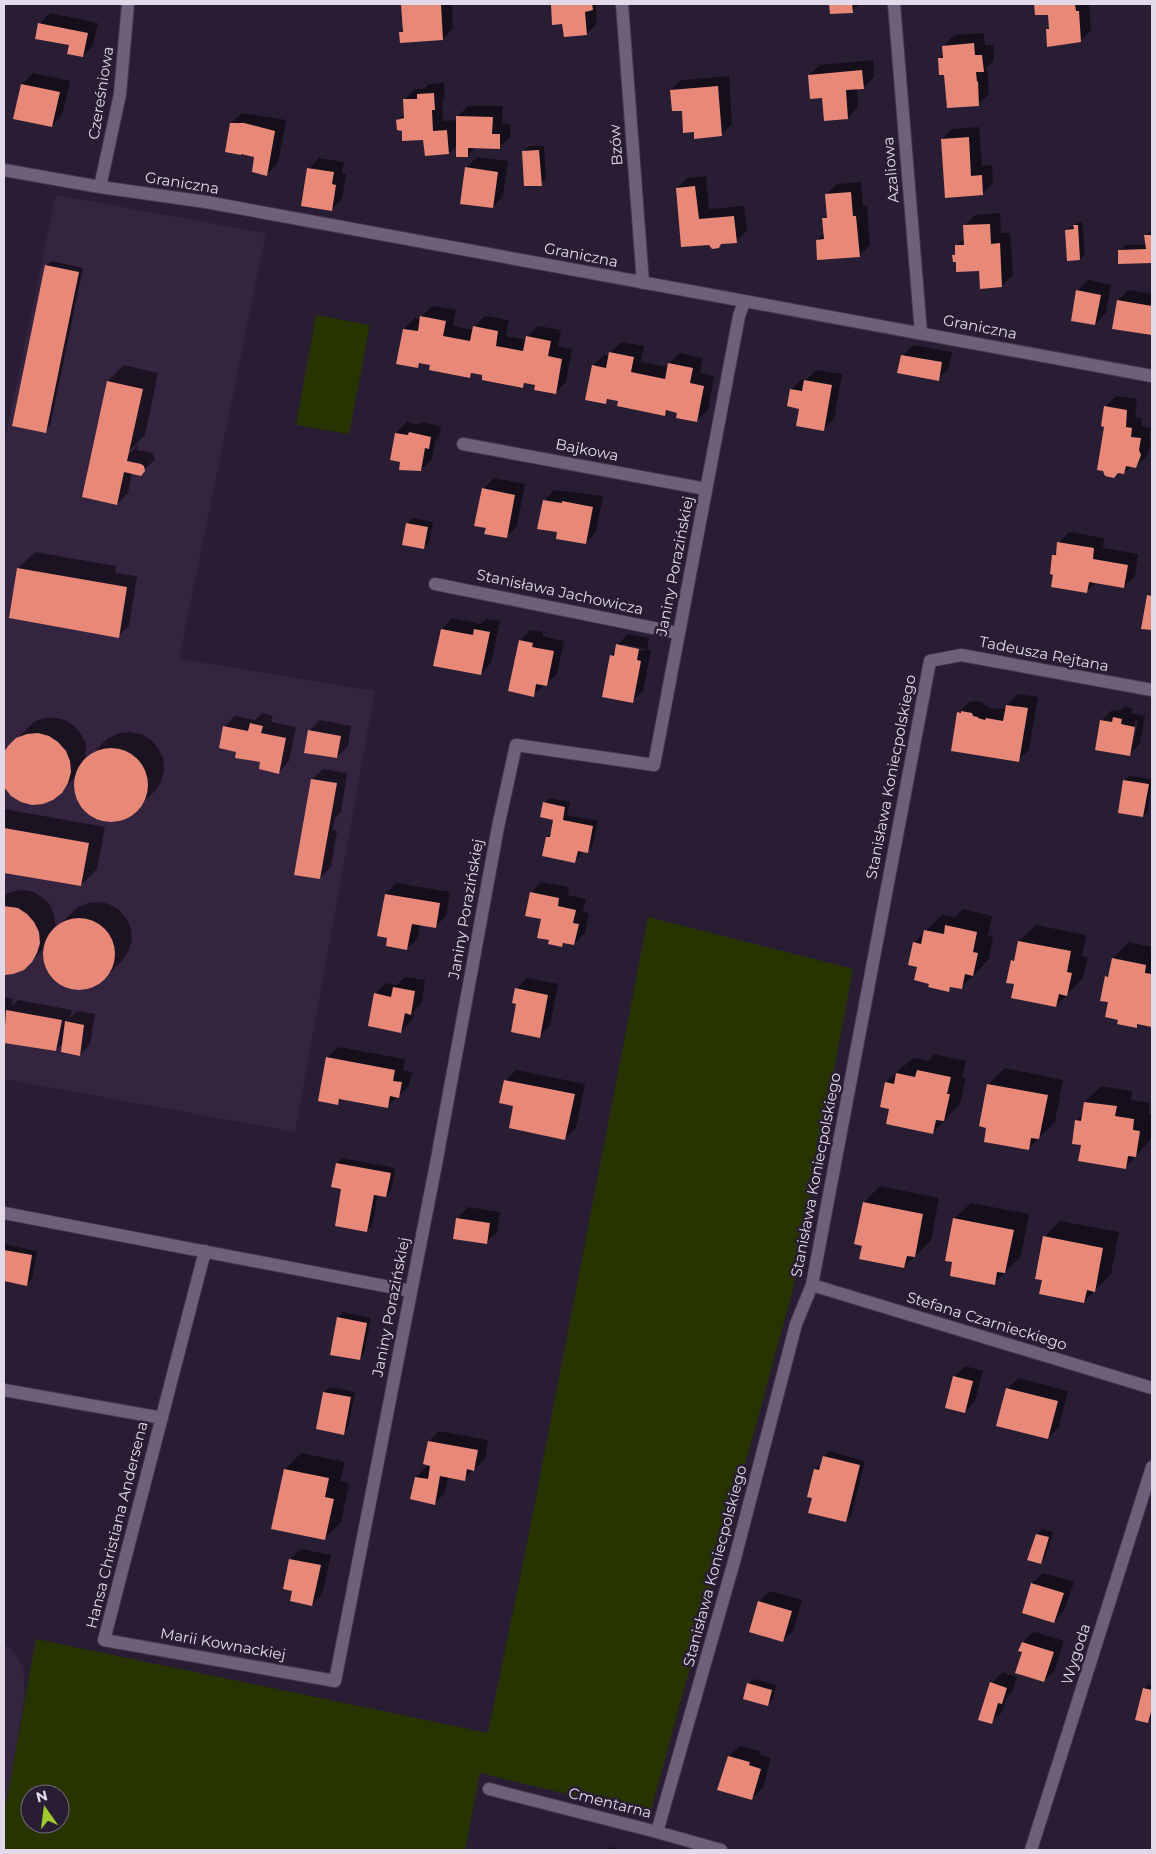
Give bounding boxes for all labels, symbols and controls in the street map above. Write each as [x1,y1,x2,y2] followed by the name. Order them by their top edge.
[84,45,117,141] street label: Czereśniowa
[605,123,626,166] street label: Bzów
[878,136,903,204] street label: Azaliowa
[144,167,221,198] street label: Graniczna
[542,238,620,271] street label: Graniczna
[941,310,1019,343] street label: Graniczna
[554,434,620,465] street label: Bajkowa
[651,494,697,638] street label: Janiny Porazińskiej
[475,565,645,618] street label: Stanisława Jachowicza
[978,632,1111,675] street label: Tadeusza Rejtana
[861,673,920,881] street label: Stanisława Koniecpolskiego
[444,837,487,981] street label: Janiny Porazińskiej
[786,1071,845,1279] street label: Stanisława Koniecpolskiego
[367,1235,413,1379] street label: Janiny Porazińskiej
[905,1287,1070,1354] street label: Stefana Czarnieckiego
[82,1419,151,1630] street label: Hansa Christiana Andersena
[678,1463,751,1669] street label: Stanisława Koniecpolskiego
[1057,1621,1094,1687] street label: Wygoda
[159,1623,287,1664] street label: Marii Kownackiej
[566,1783,654,1822] street label: Cmentarna
[20,1784,70,1834] north arrow
[34,1786,50,1806] text: N

